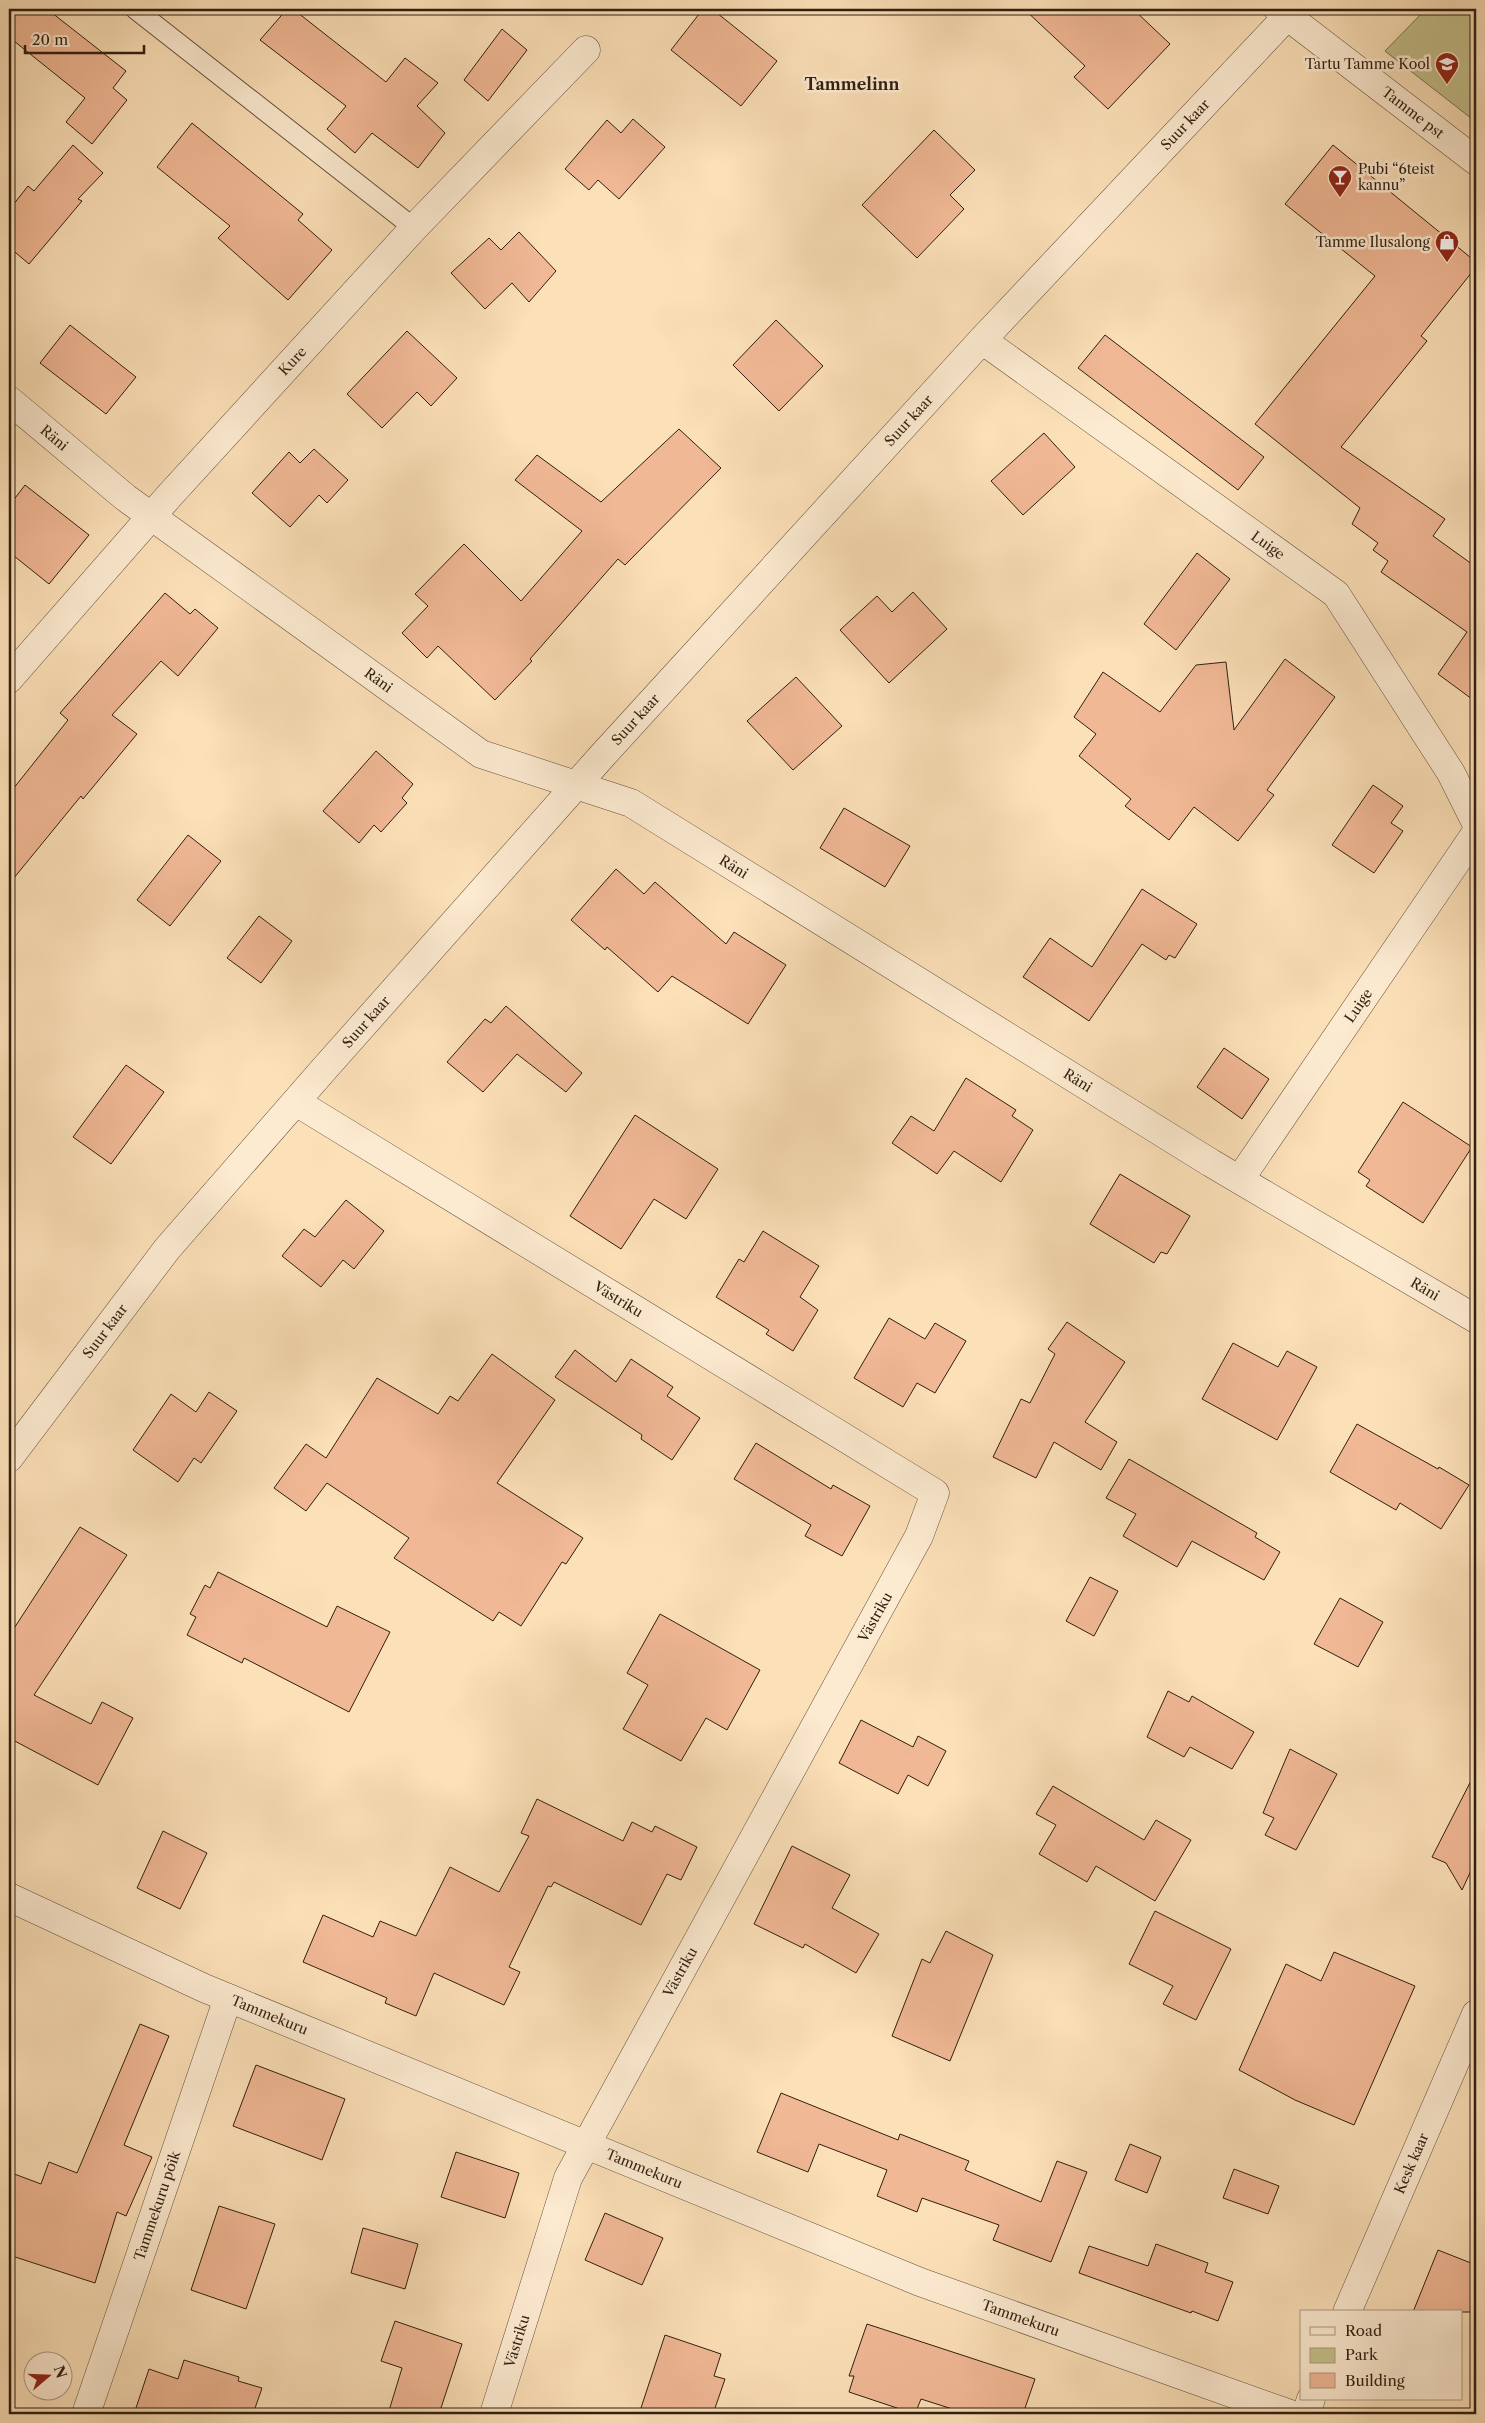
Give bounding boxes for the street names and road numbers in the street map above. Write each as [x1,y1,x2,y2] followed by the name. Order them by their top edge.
[1378,83,1448,142] street label: Tamme pst
[1157,95,1213,154] street label: Suur kaar
[275,343,310,379] street label: Kure
[880,391,937,450] street label: Suur kaar
[37,421,72,455] street label: Räni
[1248,527,1288,563] street label: Luige
[361,664,396,696] street label: Räni
[607,690,664,749] street label: Suur kaar
[716,851,751,882] street label: Räni
[1340,985,1376,1026] street label: Luige
[338,992,394,1052] street label: Suur kaar
[1060,1065,1096,1096] street label: Räni
[1407,1273,1443,1304] street label: Räni
[590,1277,647,1321] street label: Västriku
[79,1300,131,1362] street label: Suur kaar
[853,1589,896,1646] street label: Västriku
[658,1944,701,2001] street label: Västriku
[228,1991,311,2039] street label: Tammekuru
[1390,2130,1432,2197] street label: Kesk kaar
[603,2145,686,2193] street label: Tammekuru
[130,2148,184,2263] street label: Tammekuru põik
[979,2296,1062,2340] street label: Tammekuru
[500,2312,534,2371] street label: Västriku

